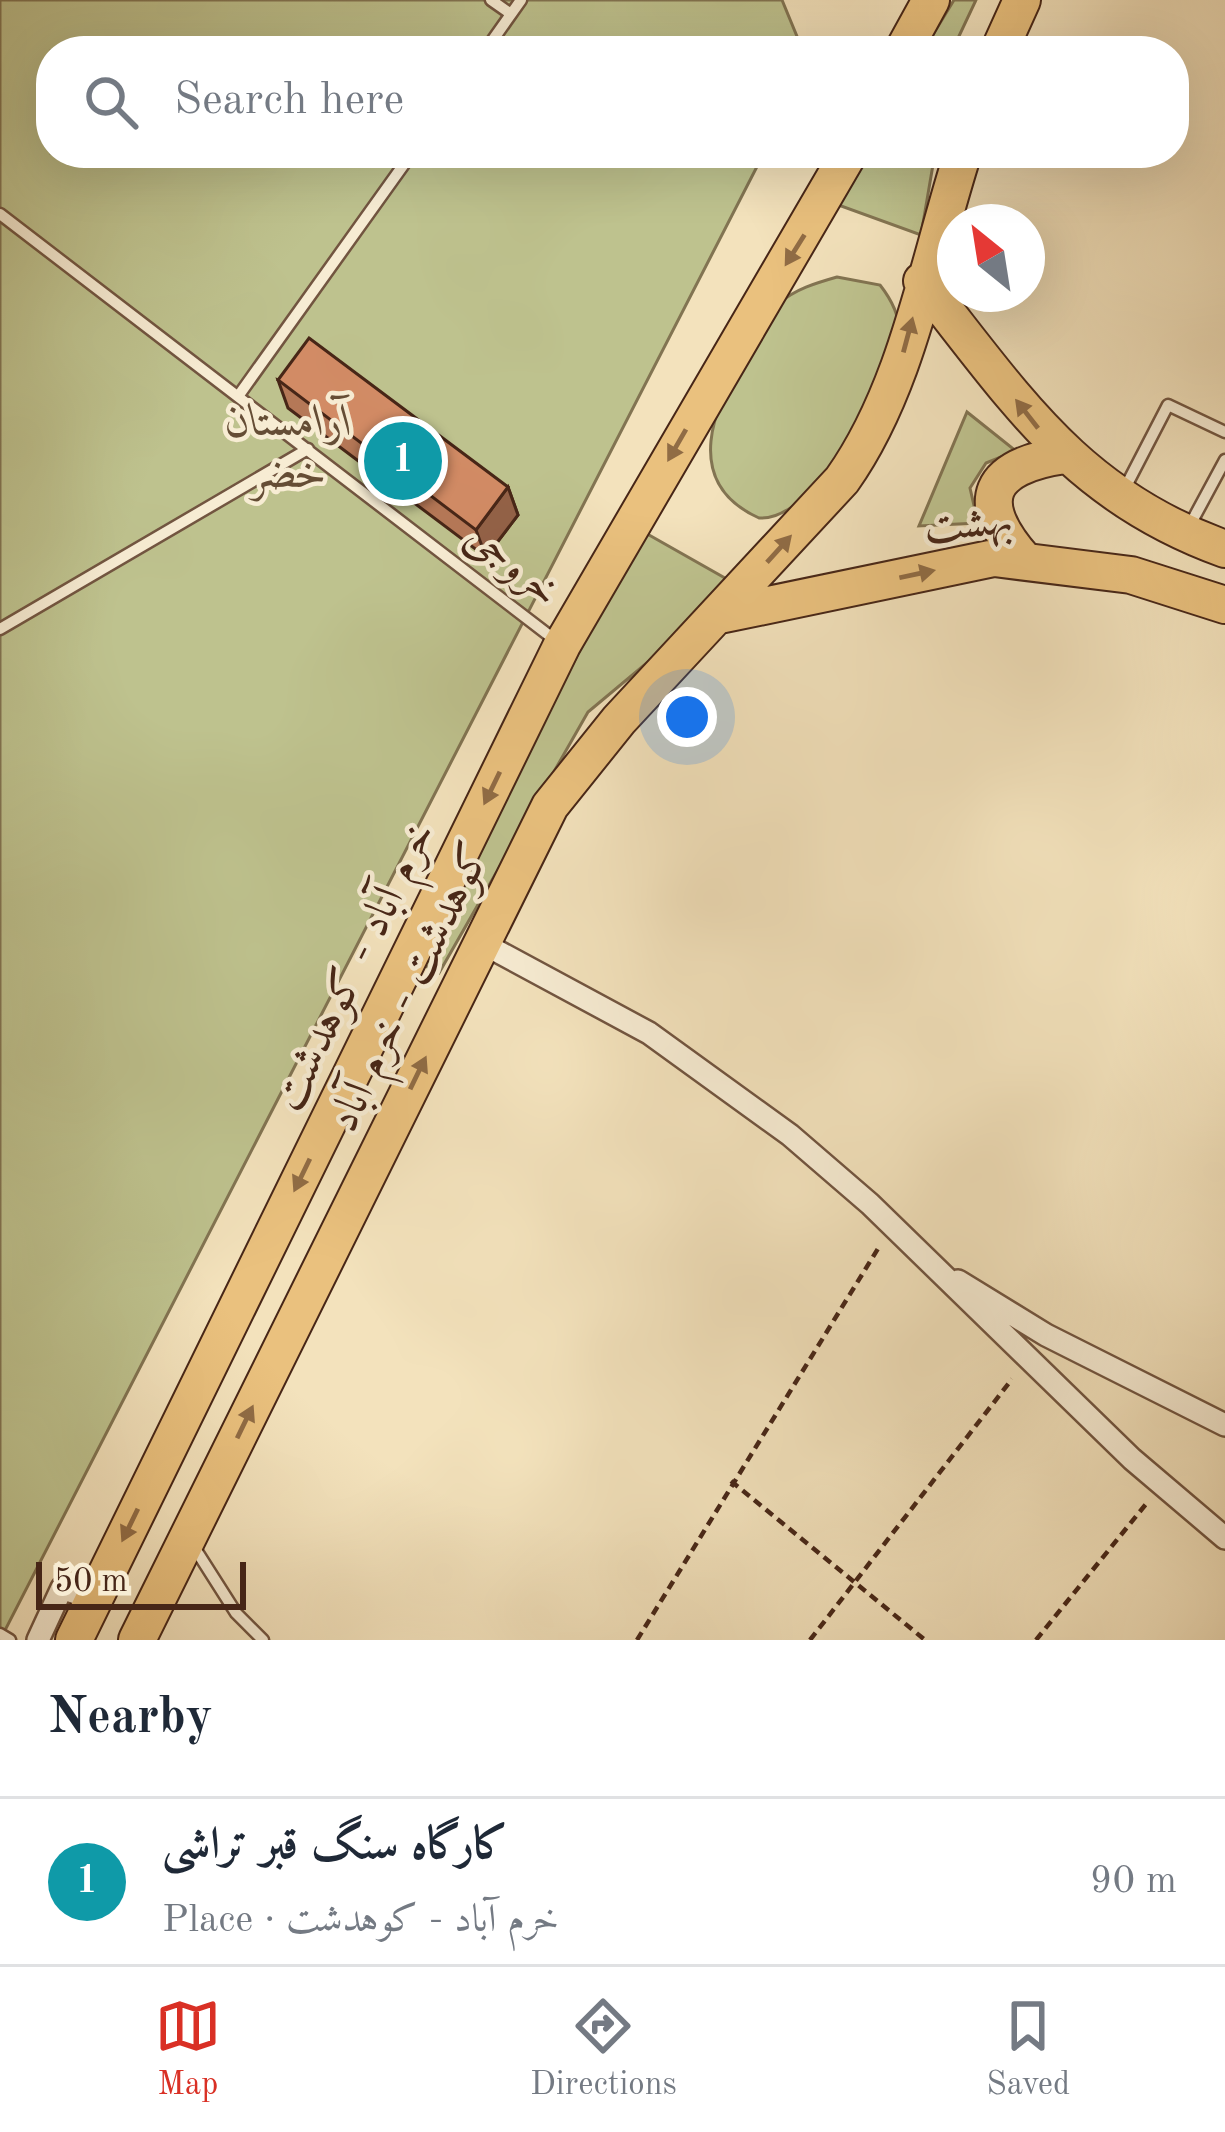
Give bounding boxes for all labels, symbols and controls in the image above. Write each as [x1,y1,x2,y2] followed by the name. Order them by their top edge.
[36,36,1189,168] search box
[78,69,144,135] icon: search
[174,79,404,124] text: Search here
[937,204,1045,312] north arrow
[784,233,806,266] one-way arrow
[899,316,918,353] one-way arrow
[225,394,353,502] park label: آرامستان خضر
[1015,398,1040,429] one-way arrow
[364,416,442,506] pin: 1
[668,428,689,461] one-way arrow
[922,498,1015,555] street label: بهشت
[455,515,567,616] street label: خروجی
[765,534,792,564] one-way arrow
[898,564,936,583] one-way arrow
[657,687,717,747] your location
[482,770,502,805] one-way arrow
[260,812,457,1124] street label: خرم آباد - کوهدشت
[315,833,512,1145] street label: کوهدشت - خرم آباد
[408,1055,428,1090] one-way arrow
[292,1158,312,1193] one-way arrow
[234,1405,254,1439] one-way arrow
[120,1508,140,1543] one-way arrow
[36,1556,246,1609] scale bar
[54,1566,128,1599] text: 50 m
[48,1693,213,1744] text: Nearby
[162,1824,509,1869] text: کارگاه سنگ قبر تراشی
[76,1862,98,1901] text: 1
[1090,1862,1177,1901] text: 90 m
[162,1901,559,1940] text: Place · خرم آباد - کوهدشت
[155,1993,221,2106] tab: Map
[530,1993,677,2106] tab: Directions
[986,1993,1070,2106] tab: Saved

